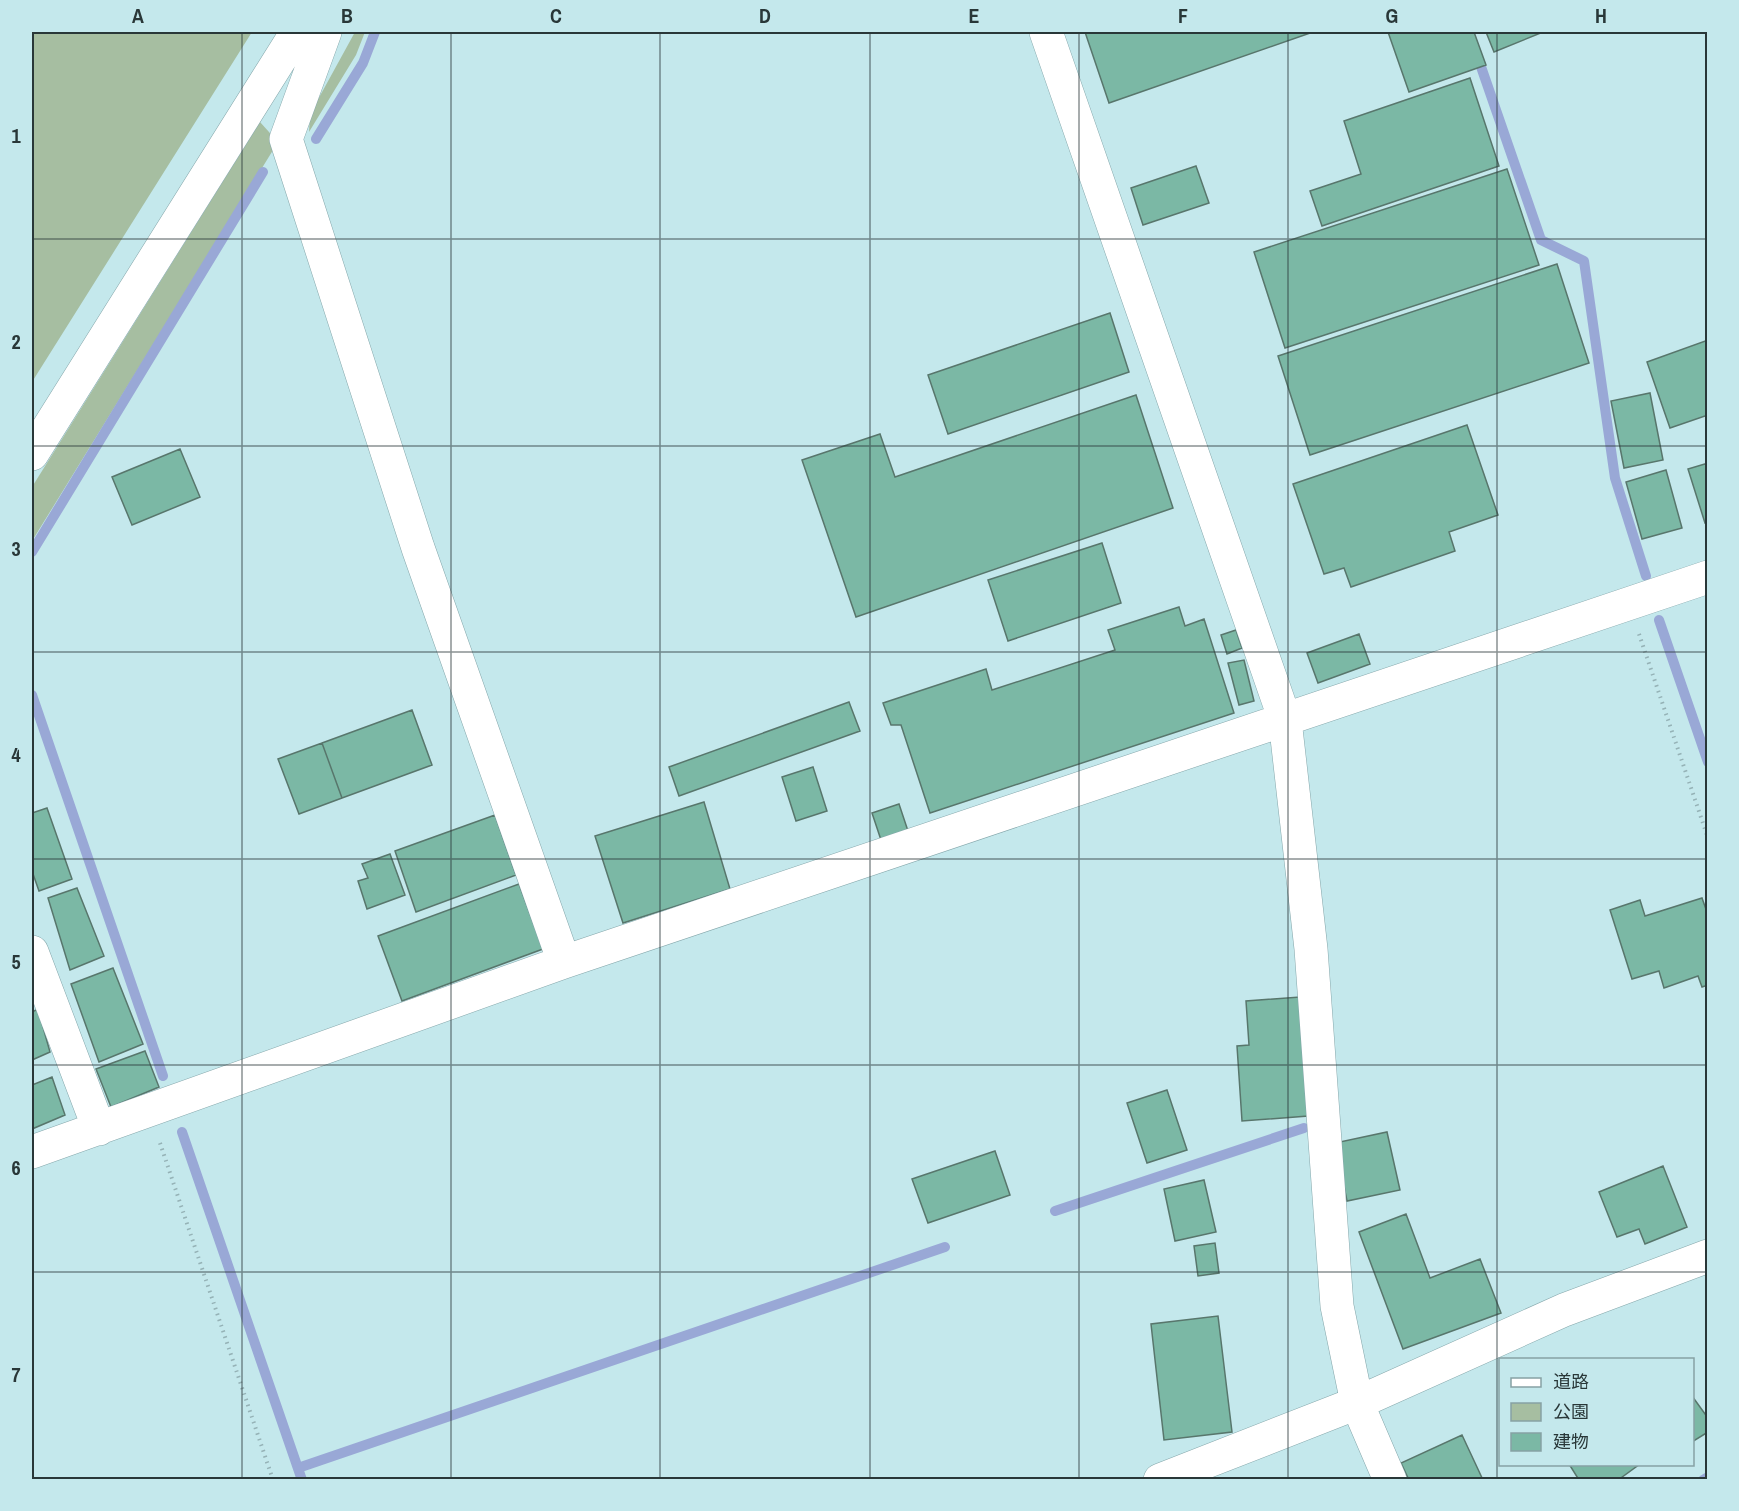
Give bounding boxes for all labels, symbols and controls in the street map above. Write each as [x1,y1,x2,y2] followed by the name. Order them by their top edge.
[132,2,144,29] text: A
[341,2,353,29] text: B
[550,2,562,29] text: C
[759,2,771,29] text: D
[969,2,980,29] text: E
[1178,2,1188,29] text: F
[1386,2,1398,29] text: G
[1595,2,1607,29] text: H
[11,122,21,149] text: 1
[11,328,21,355] text: 2
[11,535,21,562] text: 3
[11,741,21,768] text: 4
[11,948,21,975] text: 5
[11,1154,21,1181] text: 6
[1499,1358,1694,1466] legend
[11,1361,21,1388] text: 7
[1553,1369,1589,1394] text: 道路
[1553,1399,1589,1424] text: 公園
[1553,1429,1589,1454] text: 建物

